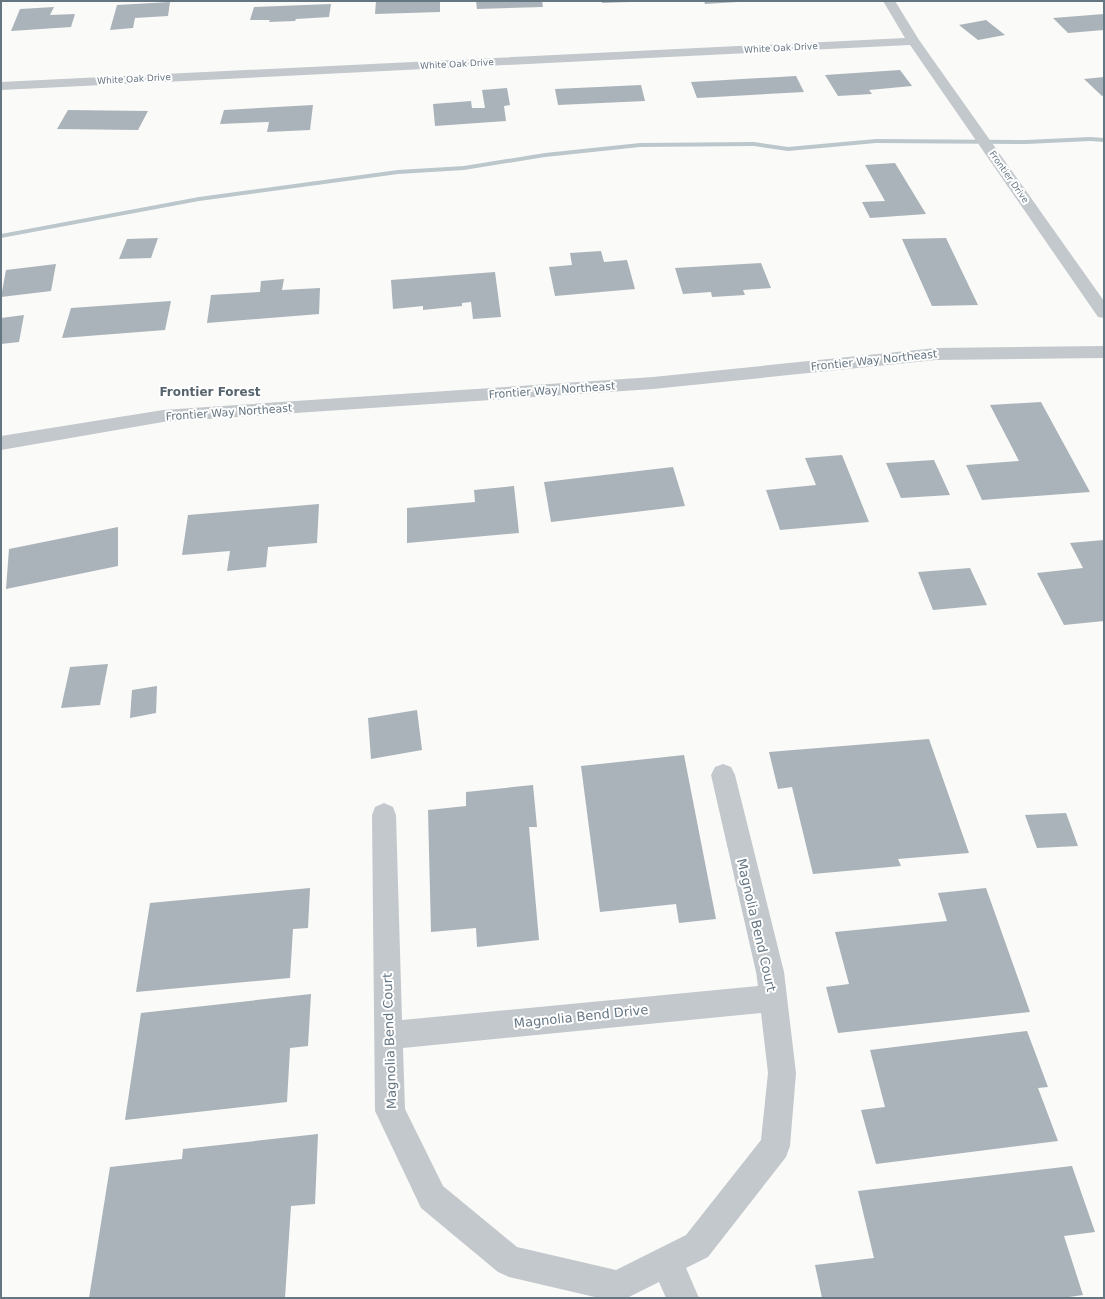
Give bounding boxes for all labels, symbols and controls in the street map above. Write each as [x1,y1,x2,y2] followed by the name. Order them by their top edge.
[744,41,819,55] street label: White Oak Drive
[420,57,495,71] street label: White Oak Drive
[97,72,172,86] street label: White Oak Drive
[987,149,1031,205] street label: Frontier Drive
[810,347,939,374] street label: Frontier Way Northeast
[488,380,616,401] street label: Frontier Way Northeast
[159,385,261,399] district label: Frontier Forest
[165,402,293,423] street label: Frontier Way Northeast
[734,857,779,993] street label: Magnolia Bend Court
[380,973,399,1109] street label: Magnolia Bend Court
[513,1002,649,1031] street label: Magnolia Bend Drive

